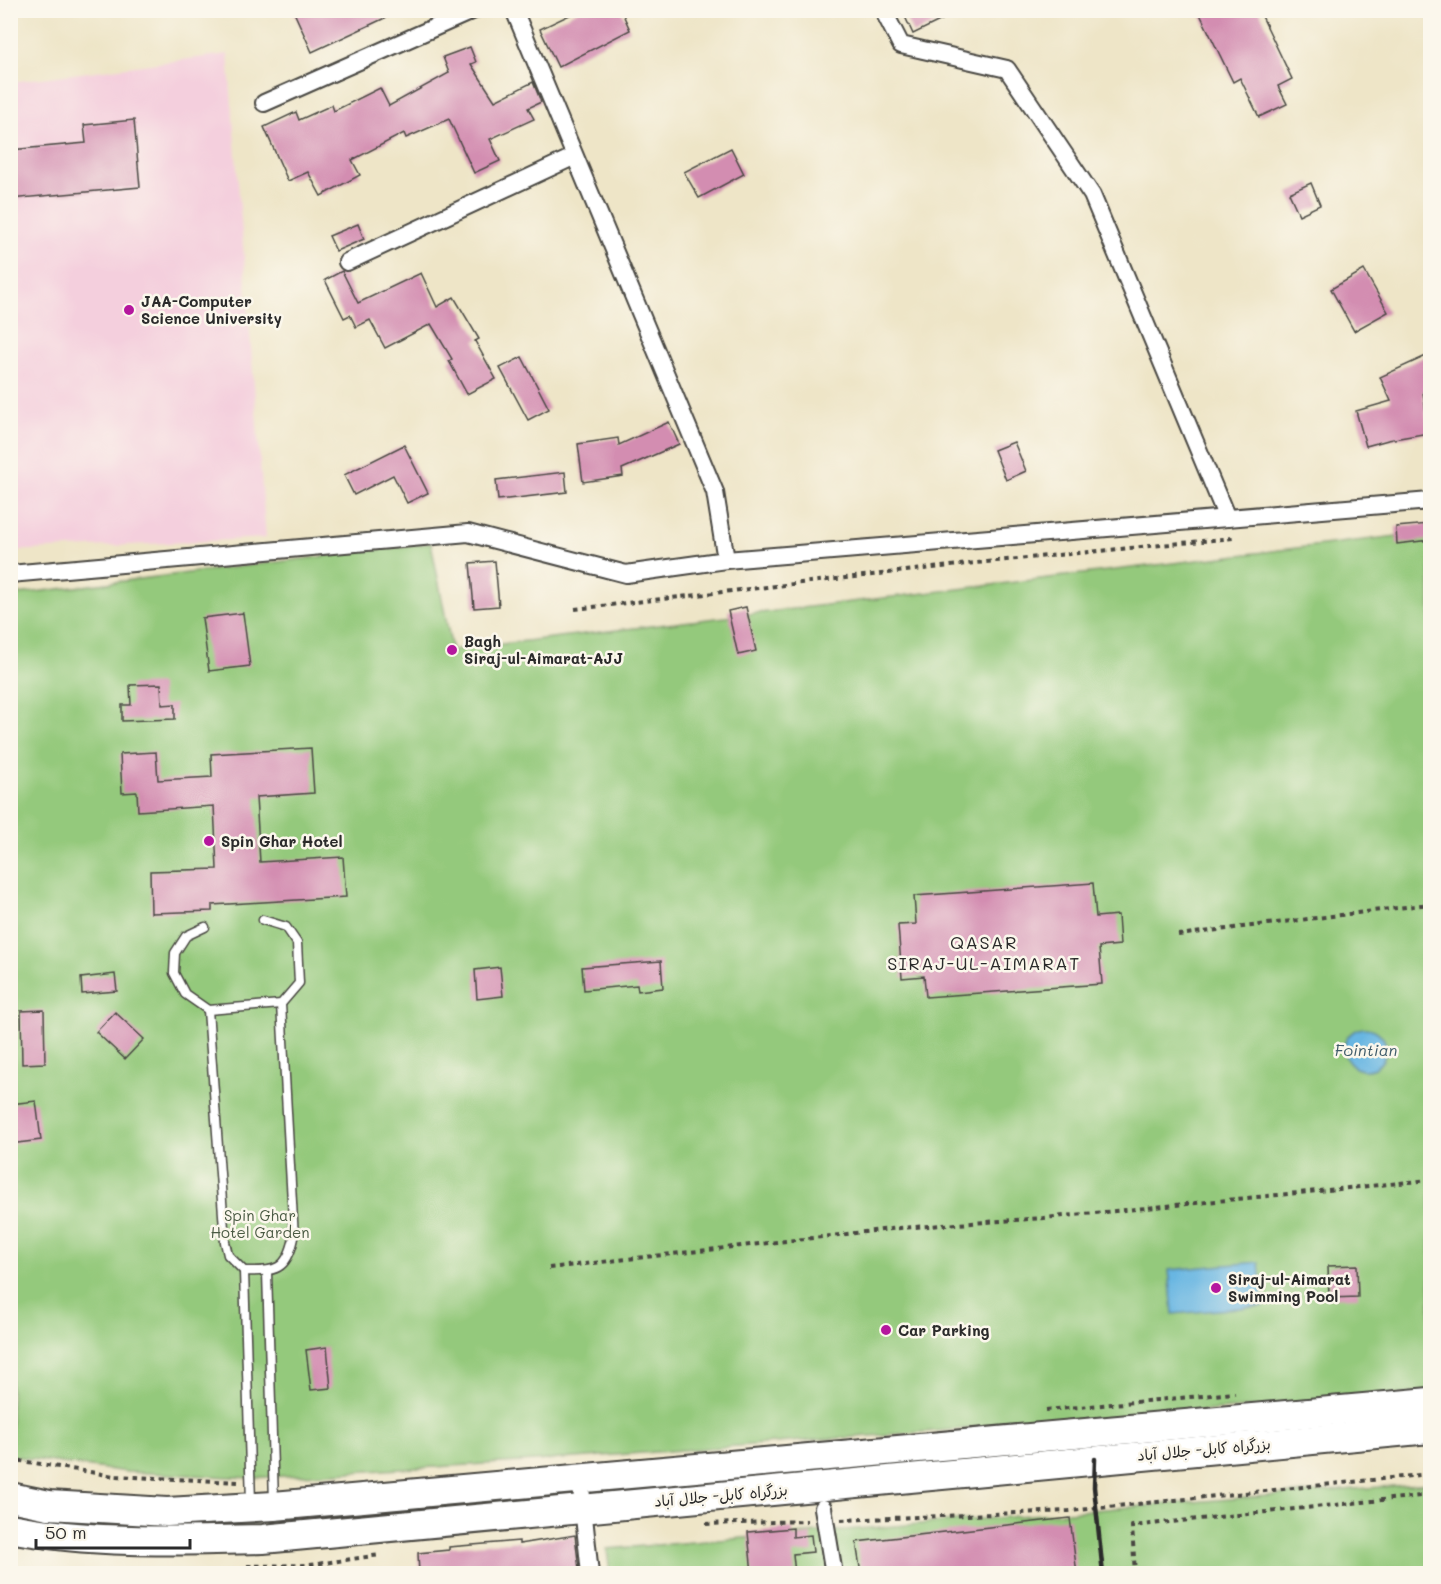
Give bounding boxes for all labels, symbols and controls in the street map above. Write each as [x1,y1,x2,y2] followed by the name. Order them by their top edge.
[141,291,282,328] place label: JAA-Computer Science University
[122,303,136,317] marker: JAA-Computer Science University
[464,631,623,668] place label: Bagh Siraj-ul-Aimarat-AJJ
[445,643,459,657] marker: Bagh Siraj-ul-Aimarat-AJJ
[221,831,342,851] place label: Spin Ghar Hotel
[202,834,216,848] marker: Spin Ghar Hotel
[887,930,1081,975] district label: QASAR SIRAJ-UL-AIMARAT
[1335,1039,1398,1060] water label: Fointian
[210,1205,310,1242] park label: Spin Ghar Hotel Garden
[1228,1269,1351,1306] place label: Siraj-ul-Aimarat Swimming Pool
[1209,1281,1223,1295] marker: Siraj-ul-Aimarat Swimming Pool
[898,1320,990,1340] place label: Car Parking
[879,1323,893,1337] marker: Car Parking
[1136,1433,1272,1465] street label: بزرگراه کابل- جلال آباد
[653,1479,789,1511] street label: بزرگراه کابل- جلال آباد
[36,1512,190,1550] scale bar
[45,1520,87,1544] text: 50 m

